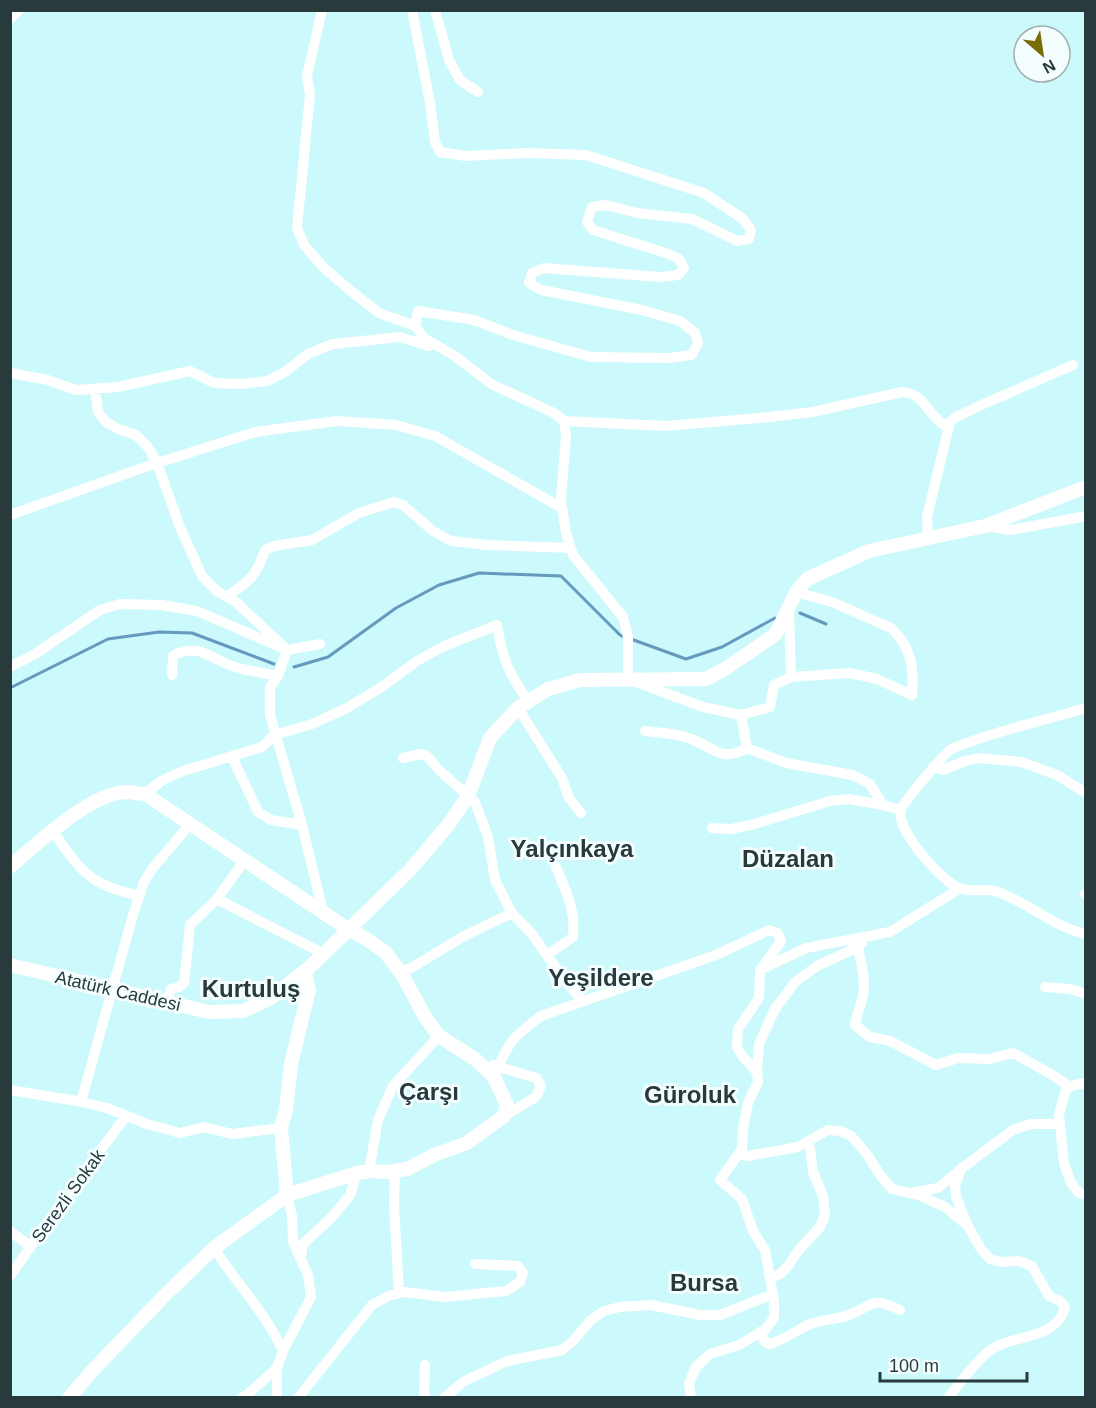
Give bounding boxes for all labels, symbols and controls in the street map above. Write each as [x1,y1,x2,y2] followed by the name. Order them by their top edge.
[1012,24,1072,84] north arrow
[1040,56,1058,77] text: N
[511,835,634,862] district label: Yalçınkaya
[742,845,834,872] district label: Düzalan
[548,964,654,991] district label: Yeşildere
[53,967,183,1015] street label: Atatürk Caddesi
[202,975,300,1002] district label: Kurtuluş
[399,1078,459,1105] district label: Çarşı
[644,1081,737,1108] district label: Güroluk
[28,1145,109,1246] street label: Serezli Sokak
[670,1269,739,1296] district label: Bursa
[880,1345,1027,1383] scale bar
[889,1356,939,1376] text: 100 m

